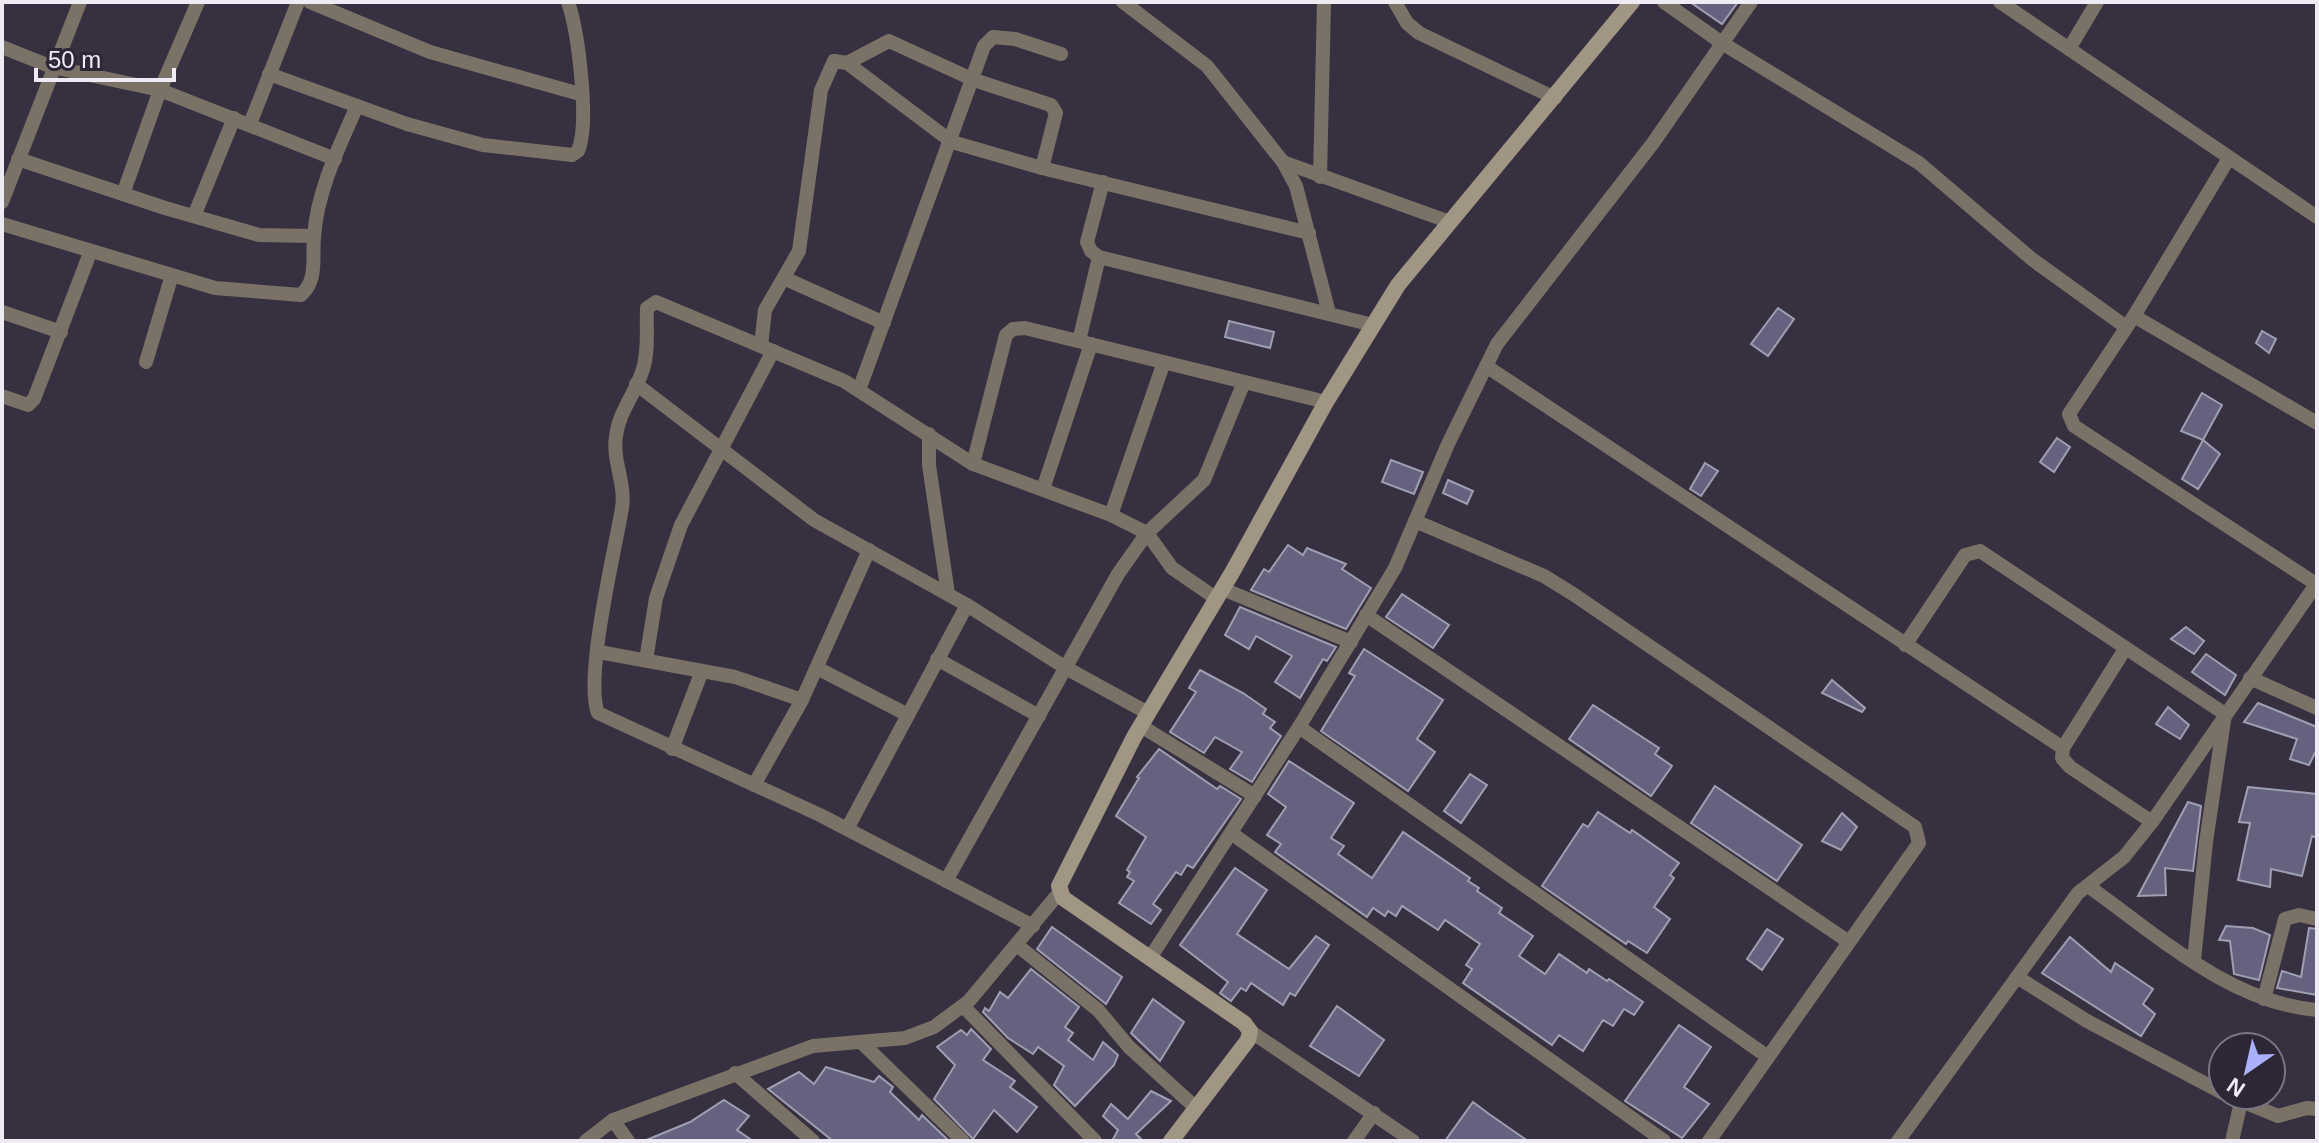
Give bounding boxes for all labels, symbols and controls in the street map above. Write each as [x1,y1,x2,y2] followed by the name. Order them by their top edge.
[36,32,174,82] scale bar
[48,46,101,73] text: 50 m
[2207,1031,2287,1111] north arrow
[2223,1072,2250,1102] text: N

